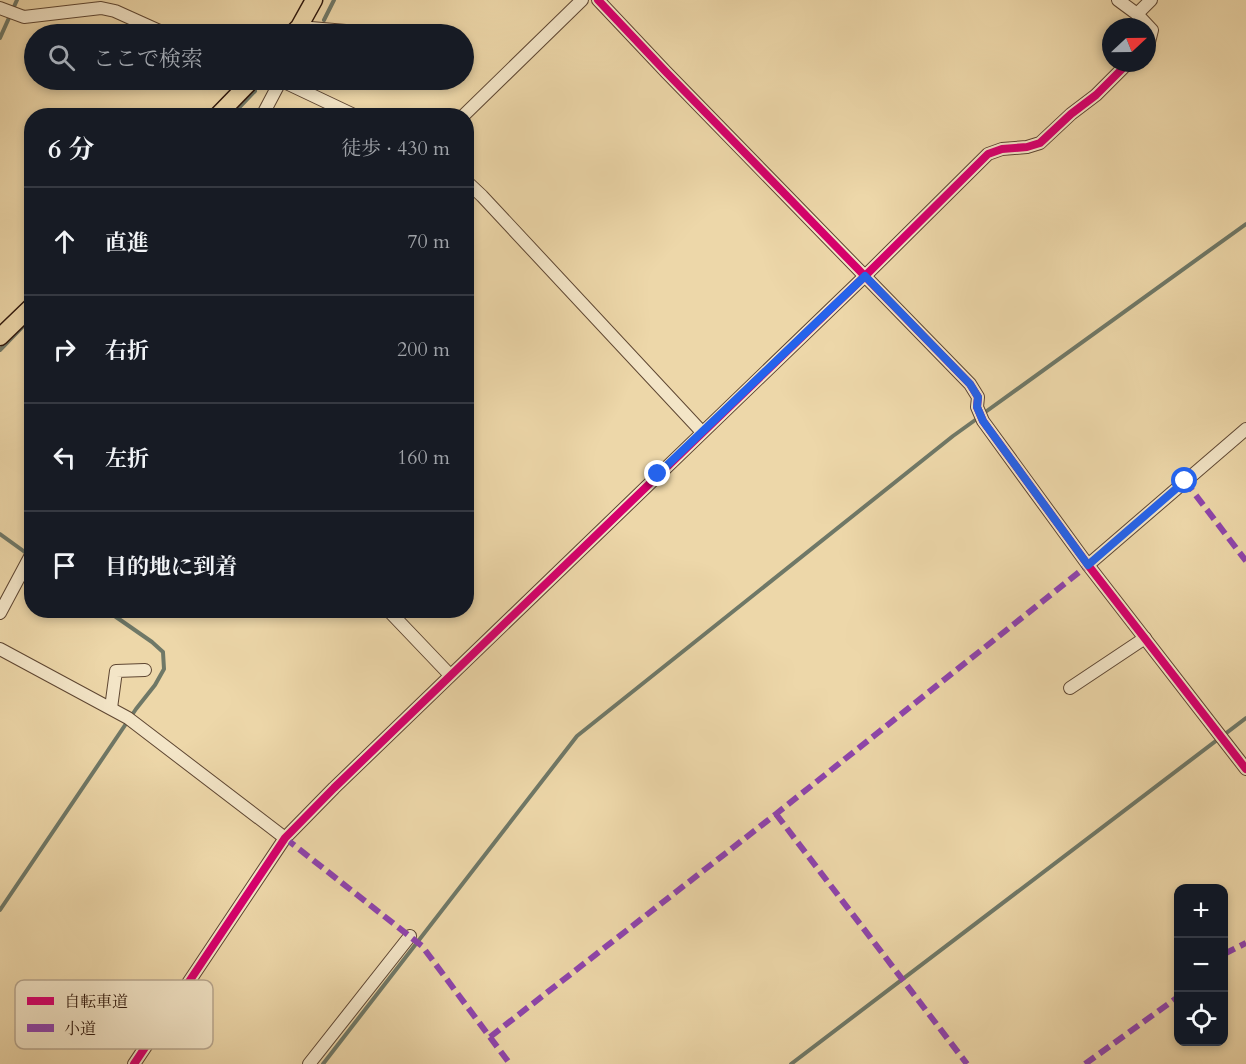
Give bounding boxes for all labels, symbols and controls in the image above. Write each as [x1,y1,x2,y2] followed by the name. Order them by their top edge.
[1102,18,1156,72] north arrow
[24,24,474,90] search box
[45,41,78,74] icon: search
[93,44,203,74] text: ここで検索
[48,132,94,167] text: 6 分
[341,135,450,162] text: 徒歩 · 430 m
[48,225,81,258] icon: ahead
[105,228,149,258] text: 直進
[407,228,450,255] text: 70 m
[48,333,81,366] icon: right
[105,336,149,366] text: 右折
[397,336,450,363] text: 200 m
[48,441,81,474] icon: left
[105,444,149,474] text: 左折
[397,444,450,471] text: 160 m
[644,460,670,486] route end
[1171,467,1197,493] route start
[48,549,81,582] icon: arrive
[105,552,237,582] text: 目的地に到着
[1174,884,1228,1046] map controls
[1174,884,1228,938] button: +
[1174,938,1228,992] button: −
[15,980,213,1049] legend
[64,991,128,1013] text: 自転車道
[1174,992,1228,1046] button: locate
[64,1018,96,1040] text: 小道

